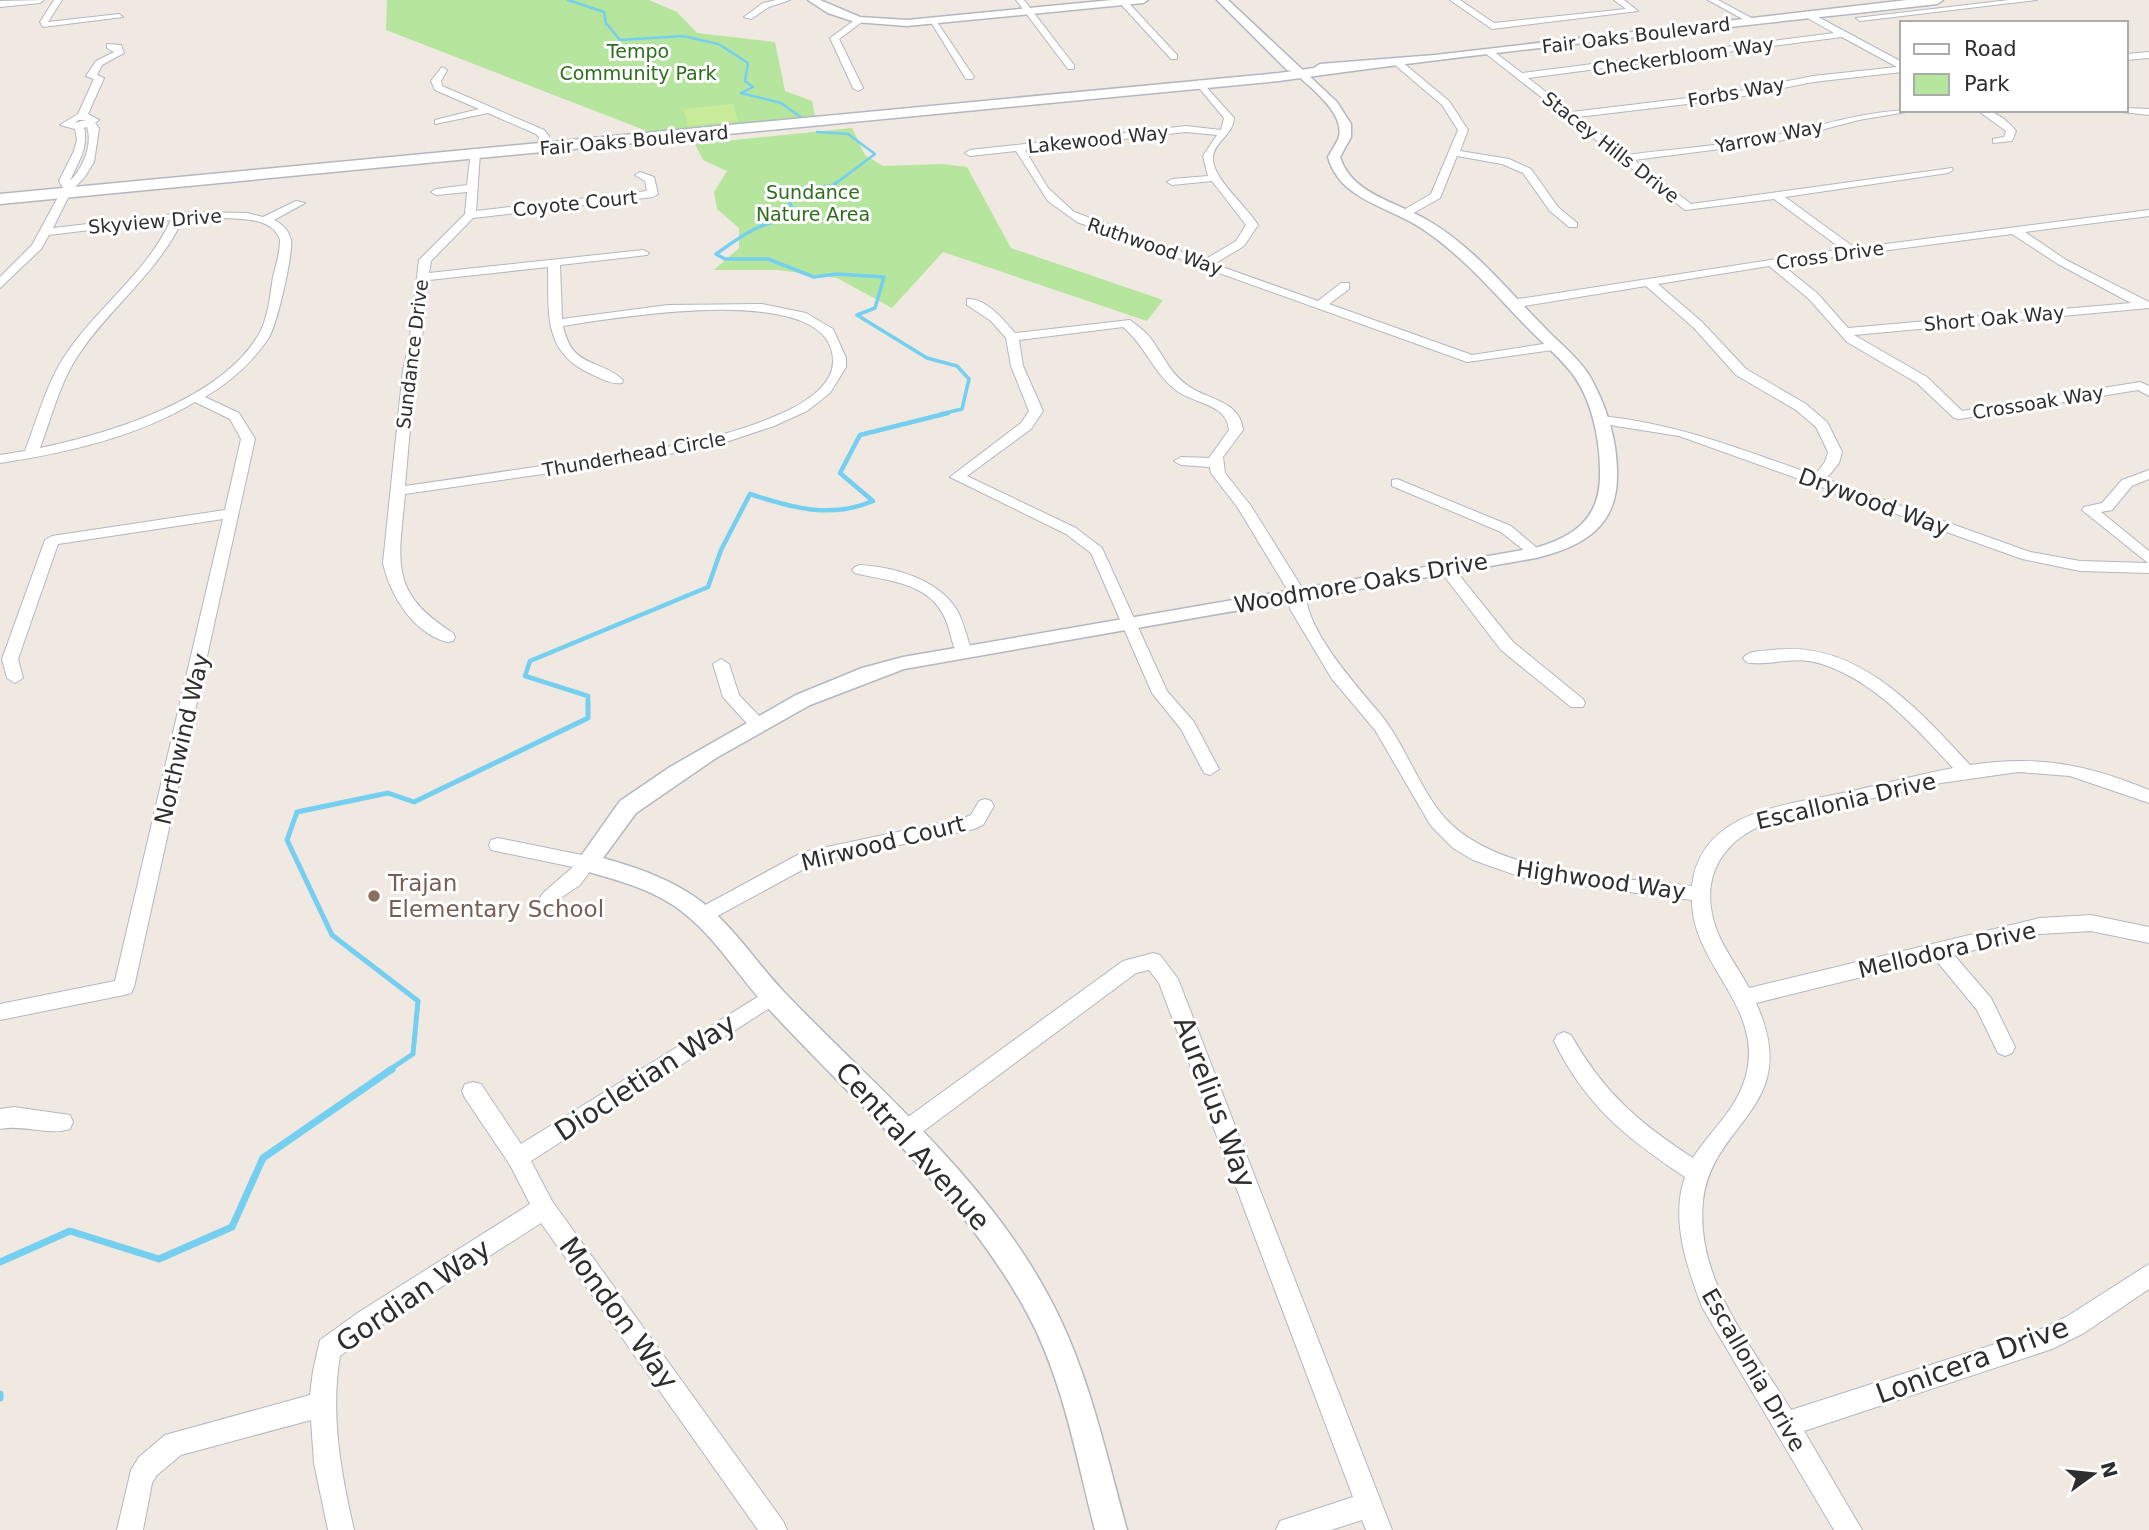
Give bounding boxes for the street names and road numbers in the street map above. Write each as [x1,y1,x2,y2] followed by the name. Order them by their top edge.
[1541,13,1731,57] street label: Fair Oaks Boulevard
[1591,32,1775,80] street label: Checkerbloom Way
[1686,73,1786,111] street label: Forbs Way
[1538,87,1684,207] street label: Stacey Hills Drive
[1712,115,1825,157] street label: Yarrow Way
[539,121,729,159] street label: Fair Oaks Boulevard
[1026,121,1170,157] street label: Lakewood Way
[512,186,638,220] street label: Coyote Court
[87,204,223,238] street label: Skyview Drive
[1085,213,1225,279] street label: Ruthwood Way
[1775,237,1885,273] street label: Cross Drive
[392,278,432,430] street label: Sundance Drive
[1923,301,2065,335] street label: Short Oak Way
[1971,381,2105,423] street label: Crossoak Way
[540,427,727,481] street label: Thunderhead Circle
[1795,463,1953,541] street label: Drywood Way
[1232,548,1490,618] street label: Woodmore Oaks Drive
[150,651,214,827] street label: Northwind Way
[1754,768,1938,834] street label: Escallonia Drive
[798,810,968,876] street label: Mirwood Court
[1515,855,1687,905] street label: Highwood Way
[1856,917,2038,983] street label: Mellodora Drive
[549,1007,742,1148] street label: Diocletian Way
[1167,1012,1262,1193] street label: Aurelius Way
[828,1055,997,1237] street label: Central Avenue
[552,1231,685,1396] street label: Mondon Way
[330,1232,497,1359] street label: Gordian Way
[1697,1284,1811,1456] street label: Escallonia Drive
[1871,1310,2073,1411] street label: Lonicera Drive

